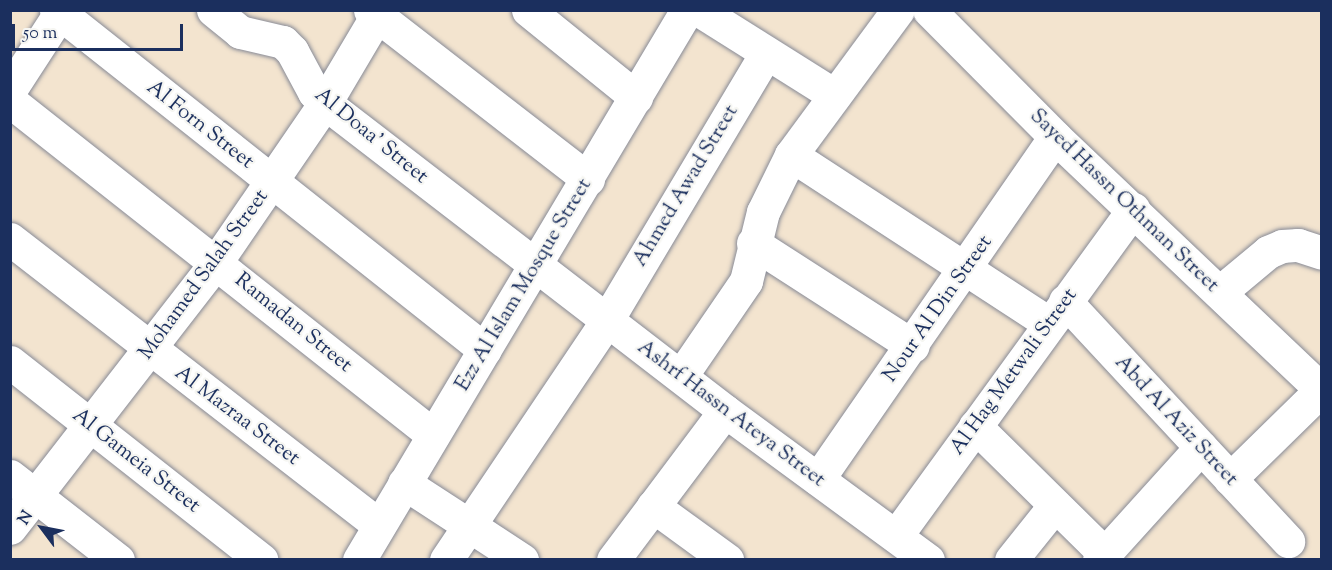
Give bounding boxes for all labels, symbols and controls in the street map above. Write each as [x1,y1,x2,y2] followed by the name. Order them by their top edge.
[15,12,186,50] scale bar
[23,21,57,47] text: 50 m
[141,75,259,175] street label: Al Forn Street
[309,83,433,189] street label: Al Doaa' Street
[628,101,744,271] street label: Ahmed Awad Street
[1024,104,1224,298] street label: Sayed Hassn Othman Street
[450,174,598,396] street label: Ezz Al Islam Mosque Street
[134,185,274,365] street label: Mohamed Salah Street
[878,231,998,387] street label: Nour Al Din Street
[229,268,357,378] street label: Ramadan Street
[945,284,1083,460] street label: Al Hag Metwali Street
[632,335,830,493] street label: Ashrf Hassn Ateya Street
[1109,350,1243,492] street label: Abd Al Aziz Street
[169,361,305,471] street label: Al Mazraa Street
[67,403,205,519] street label: Al Gameia Street
[12,498,72,558] north arrow
[13,507,39,530] text: N

